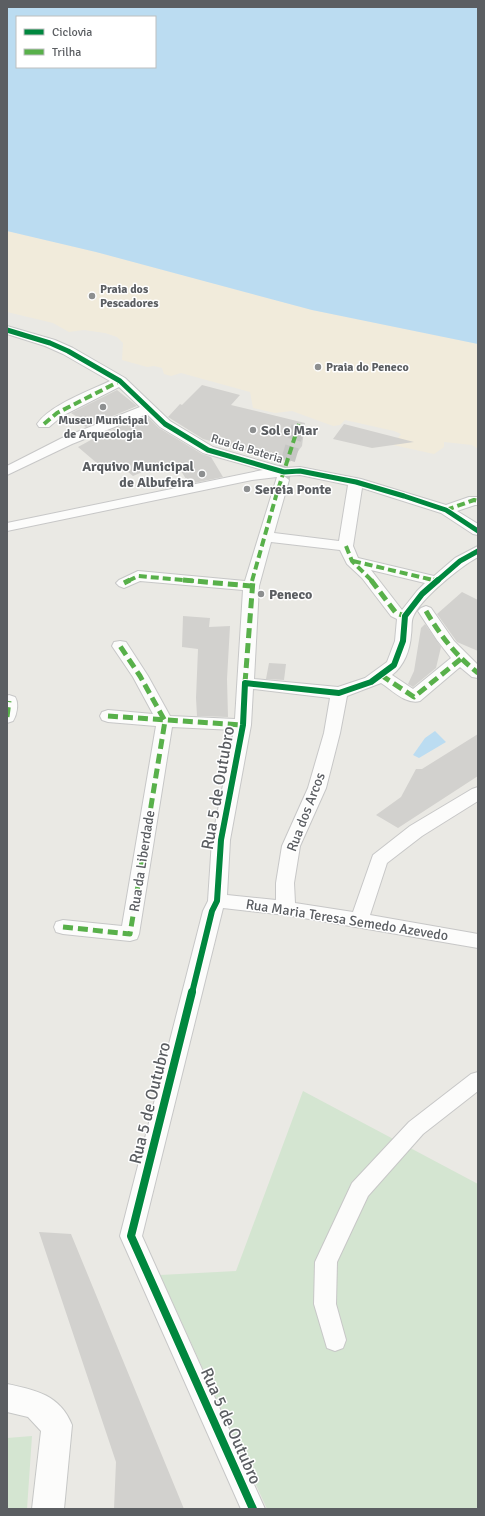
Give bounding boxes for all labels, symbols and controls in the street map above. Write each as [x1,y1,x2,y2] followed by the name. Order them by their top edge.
[16,16,156,68] legend
[52,25,92,40] text: Ciclovia
[52,45,81,60] text: Trilha
[100,282,159,311] place label: Praia dos Pescadores
[87,291,97,301] marker: Praia dos Pescadores
[326,360,409,375] place label: Praia do Peneco
[313,362,323,372] marker: Praia do Peneco
[98,402,108,412] marker: Museu Municipal de Arqueologia
[58,413,148,442] place label: Museu Municipal de Arqueologia
[261,422,318,439] place label: Sol e Mar
[248,425,258,435] marker: Sol e Mar
[209,431,285,467] street label: Rua da Bateria
[82,458,195,491] place label: Arquivo Municipal de Albufeira
[197,469,207,479] marker: Arquivo Municipal de Albufeira
[255,481,332,498] place label: Sereia Ponte
[242,484,252,494] marker: Sereia Ponte
[269,586,312,603] place label: Peneco
[256,589,266,599] marker: Peneco
[197,724,239,851] street label: Rua 5 de Outubro
[283,770,329,854] street label: Rua dos Arcos
[126,809,158,913] street label: Rua da Liberdade
[245,896,449,944] street label: Rua Maria Teresa Semedo Azevedo
[125,1040,175,1166] street label: Rua 5 de Outubro
[196,1365,266,1488] street label: Rua 5 de Outubro

